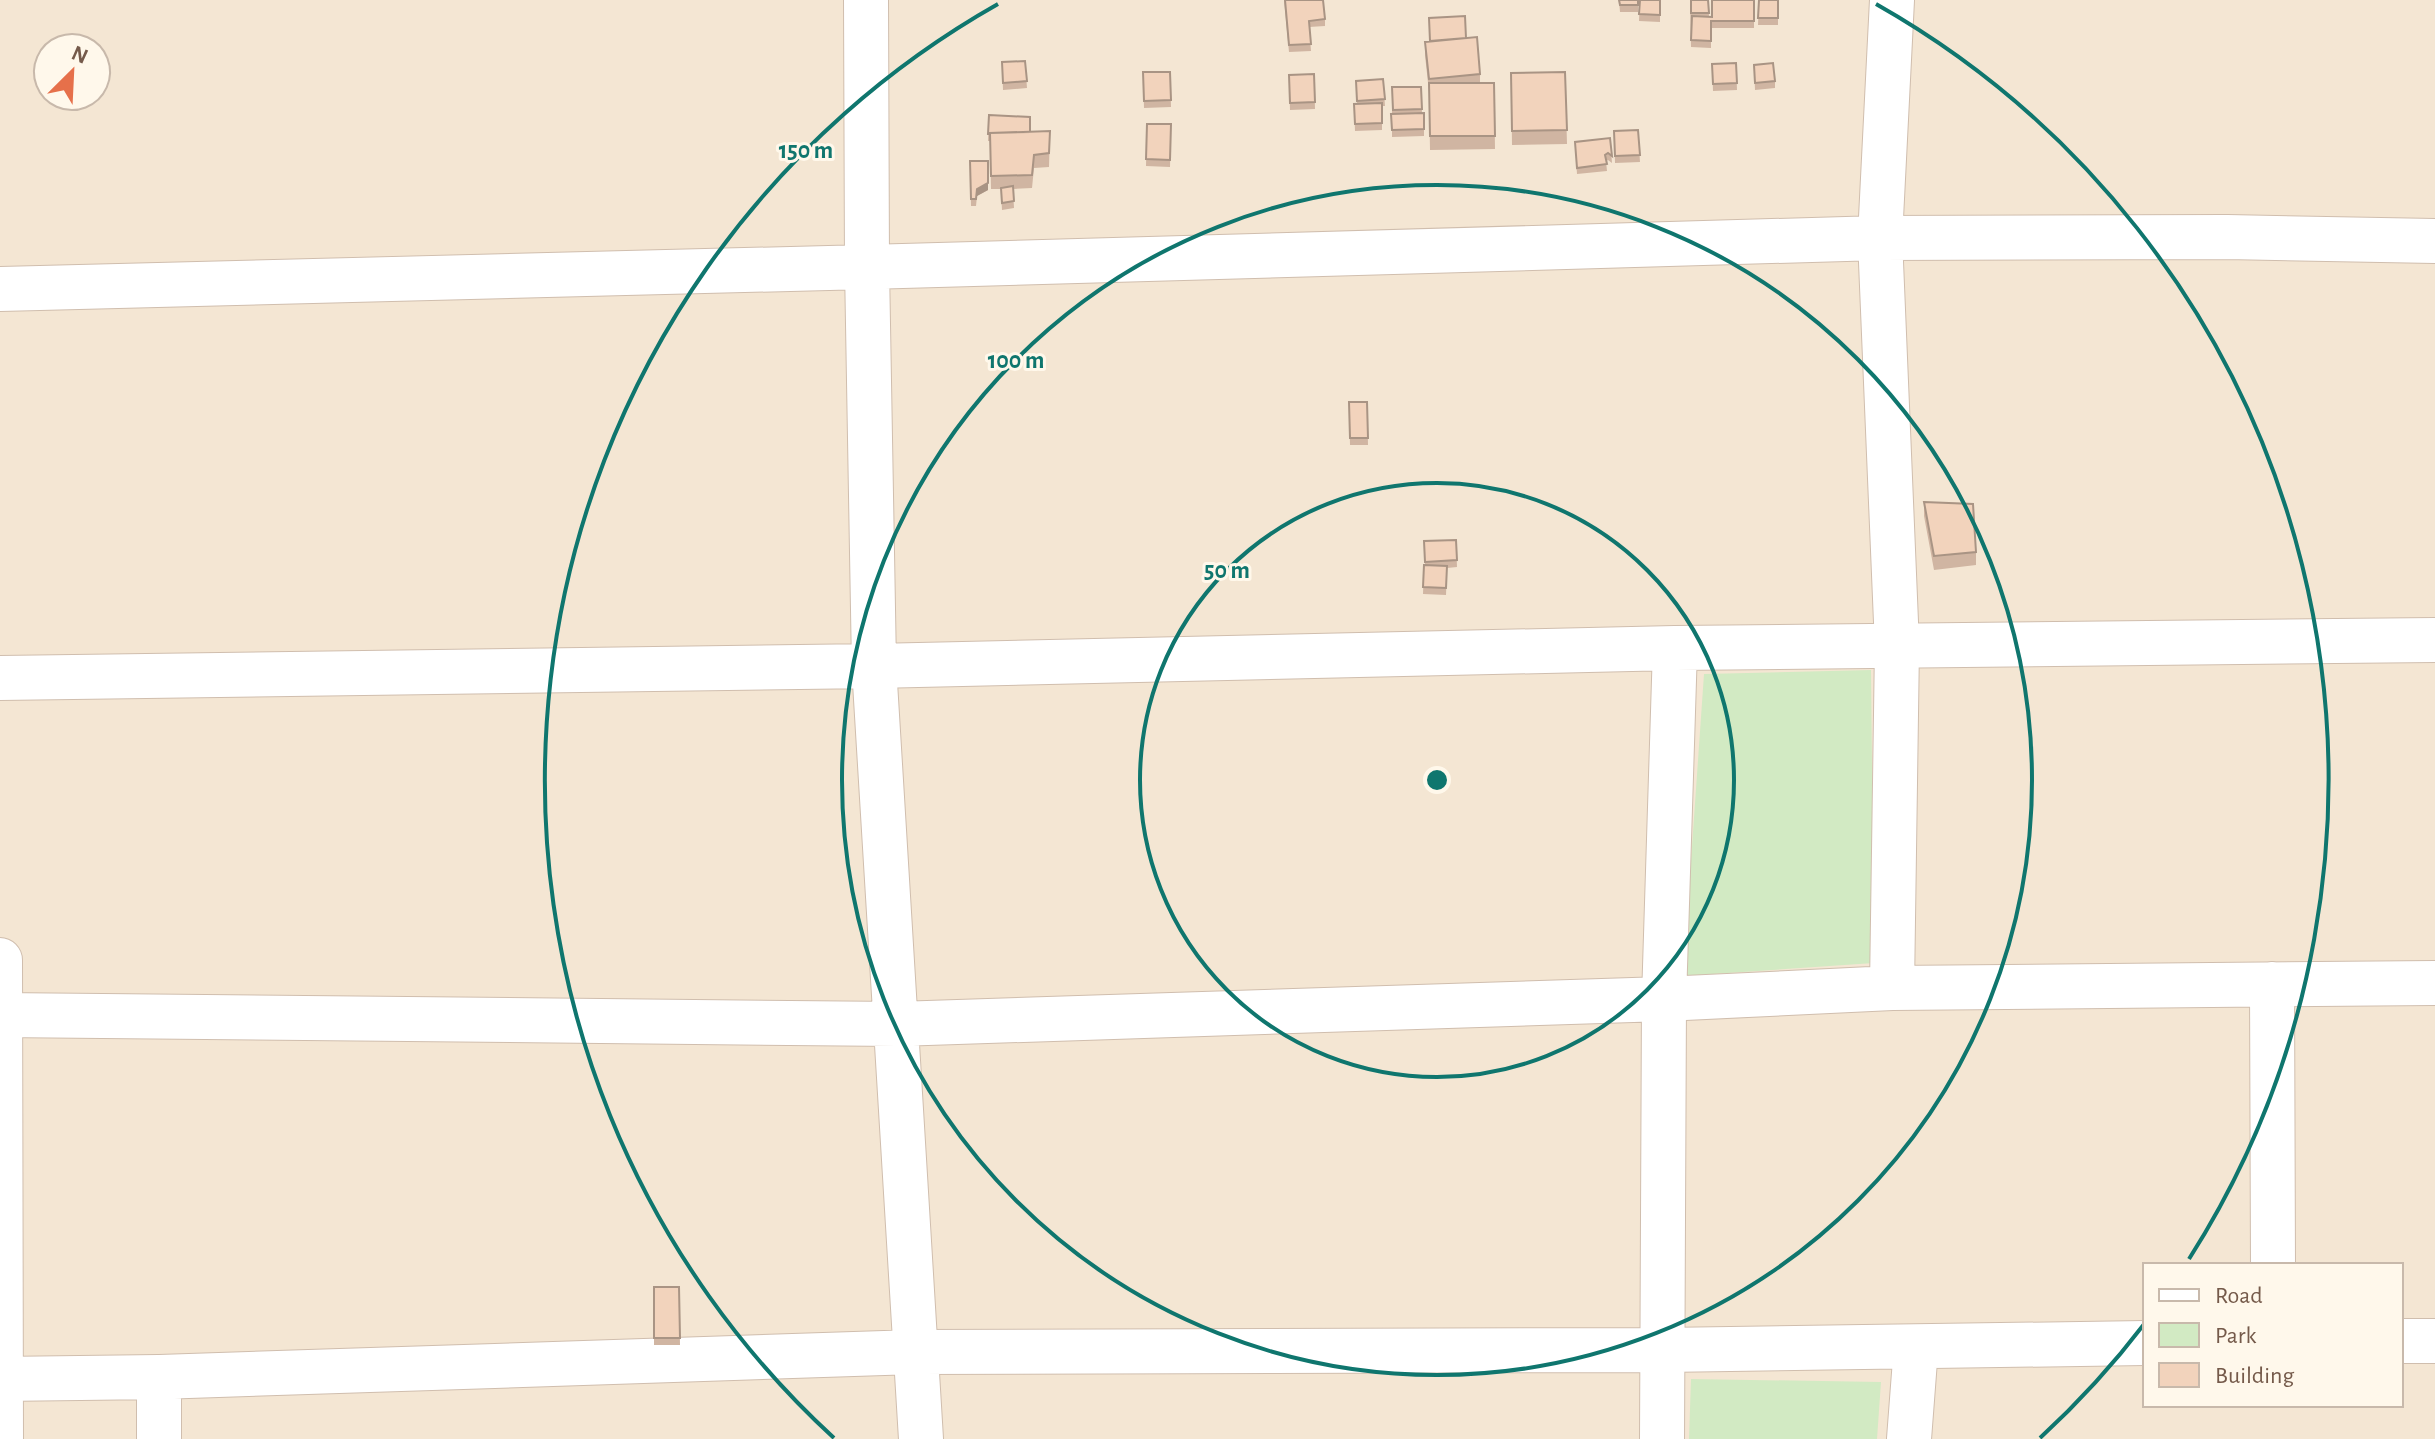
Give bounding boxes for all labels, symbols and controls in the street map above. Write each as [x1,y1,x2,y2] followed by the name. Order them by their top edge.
[32,32,112,112] north arrow
[68,41,91,68] text: N
[779,139,833,163] text: 150 m
[988,349,1044,373] text: 100 m
[1204,559,1250,583] text: 50 m
[1423,766,1451,794] centre of rings
[2143,1263,2403,1407] legend
[2215,1284,2263,1308] text: Road
[2215,1324,2256,1348] text: Park
[2215,1364,2294,1388] text: Building

